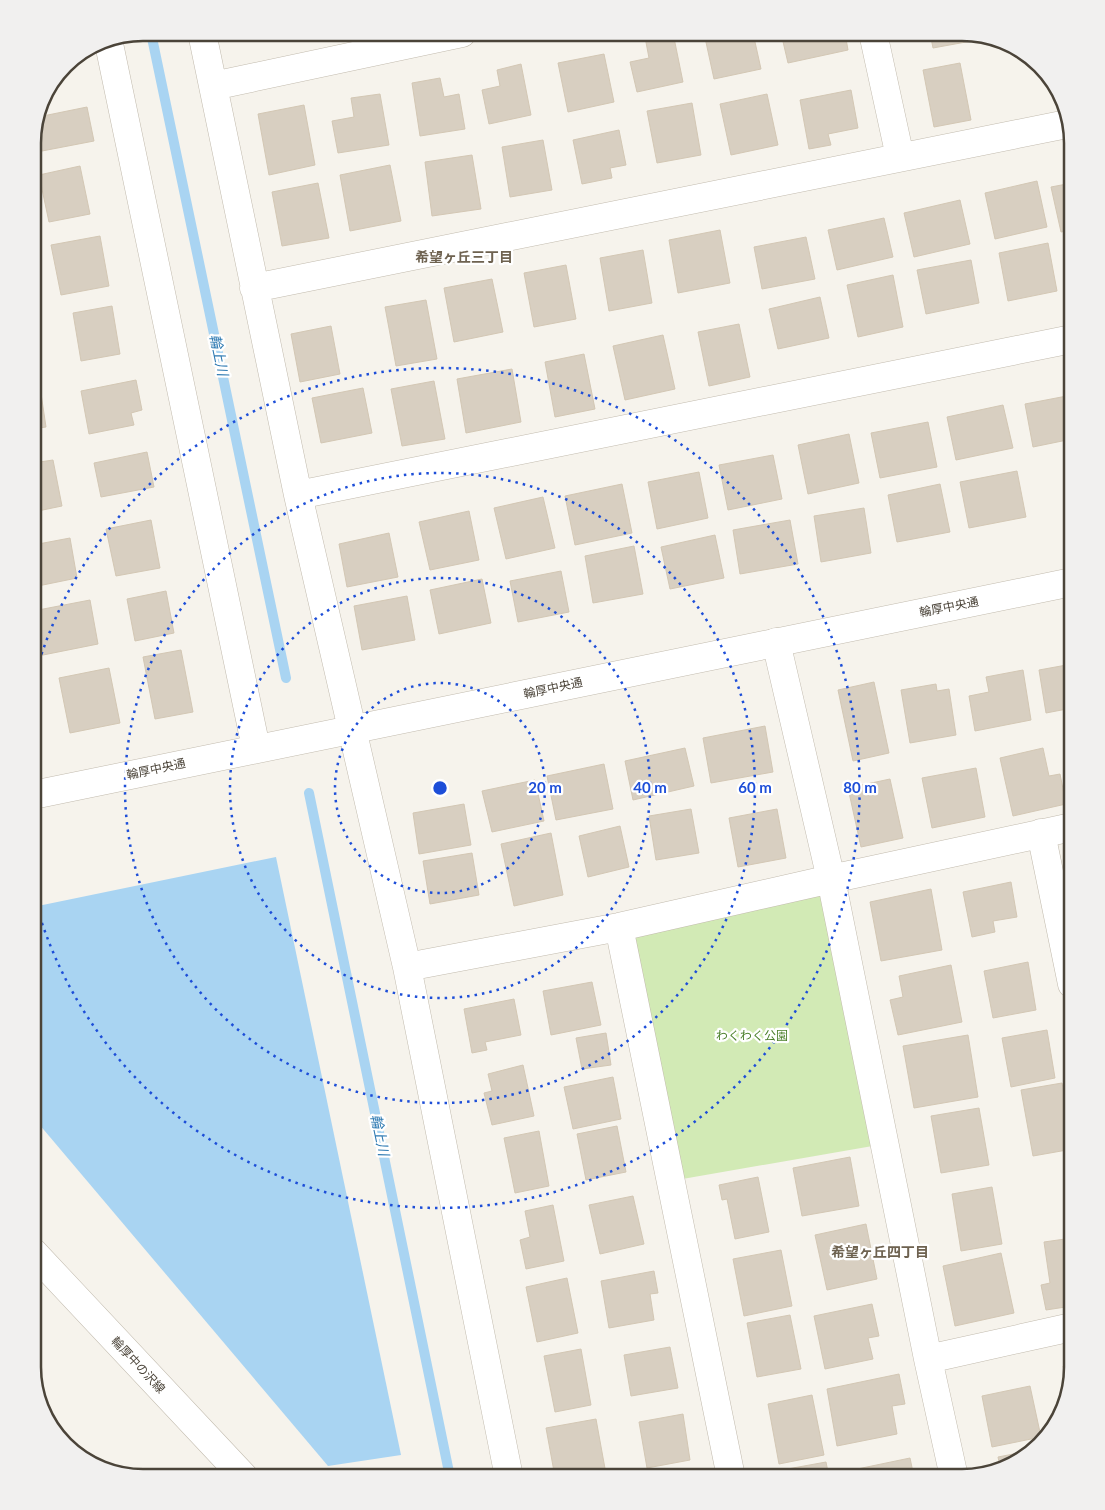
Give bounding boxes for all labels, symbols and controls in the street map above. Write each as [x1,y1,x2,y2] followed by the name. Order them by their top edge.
[415,248,513,265] district label: 希望ヶ丘三丁目
[207,333,233,379] water label: 輪上川
[918,593,980,620] street label: 輪厚中央通
[522,674,584,701] street label: 輪厚中央通
[125,755,187,782] street label: 輪厚中央通
[528,778,562,796] text: 20 m
[633,778,667,796] text: 40 m
[738,778,772,796] text: 60 m
[843,778,877,796] text: 80 m
[431,779,449,797] centre of rings
[716,1028,788,1043] park label: わくわく公園
[368,1113,394,1159] water label: 輪上川
[831,1243,929,1260] district label: 希望ヶ丘四丁目
[108,1333,168,1396] street label: 輪厚中の沢線

